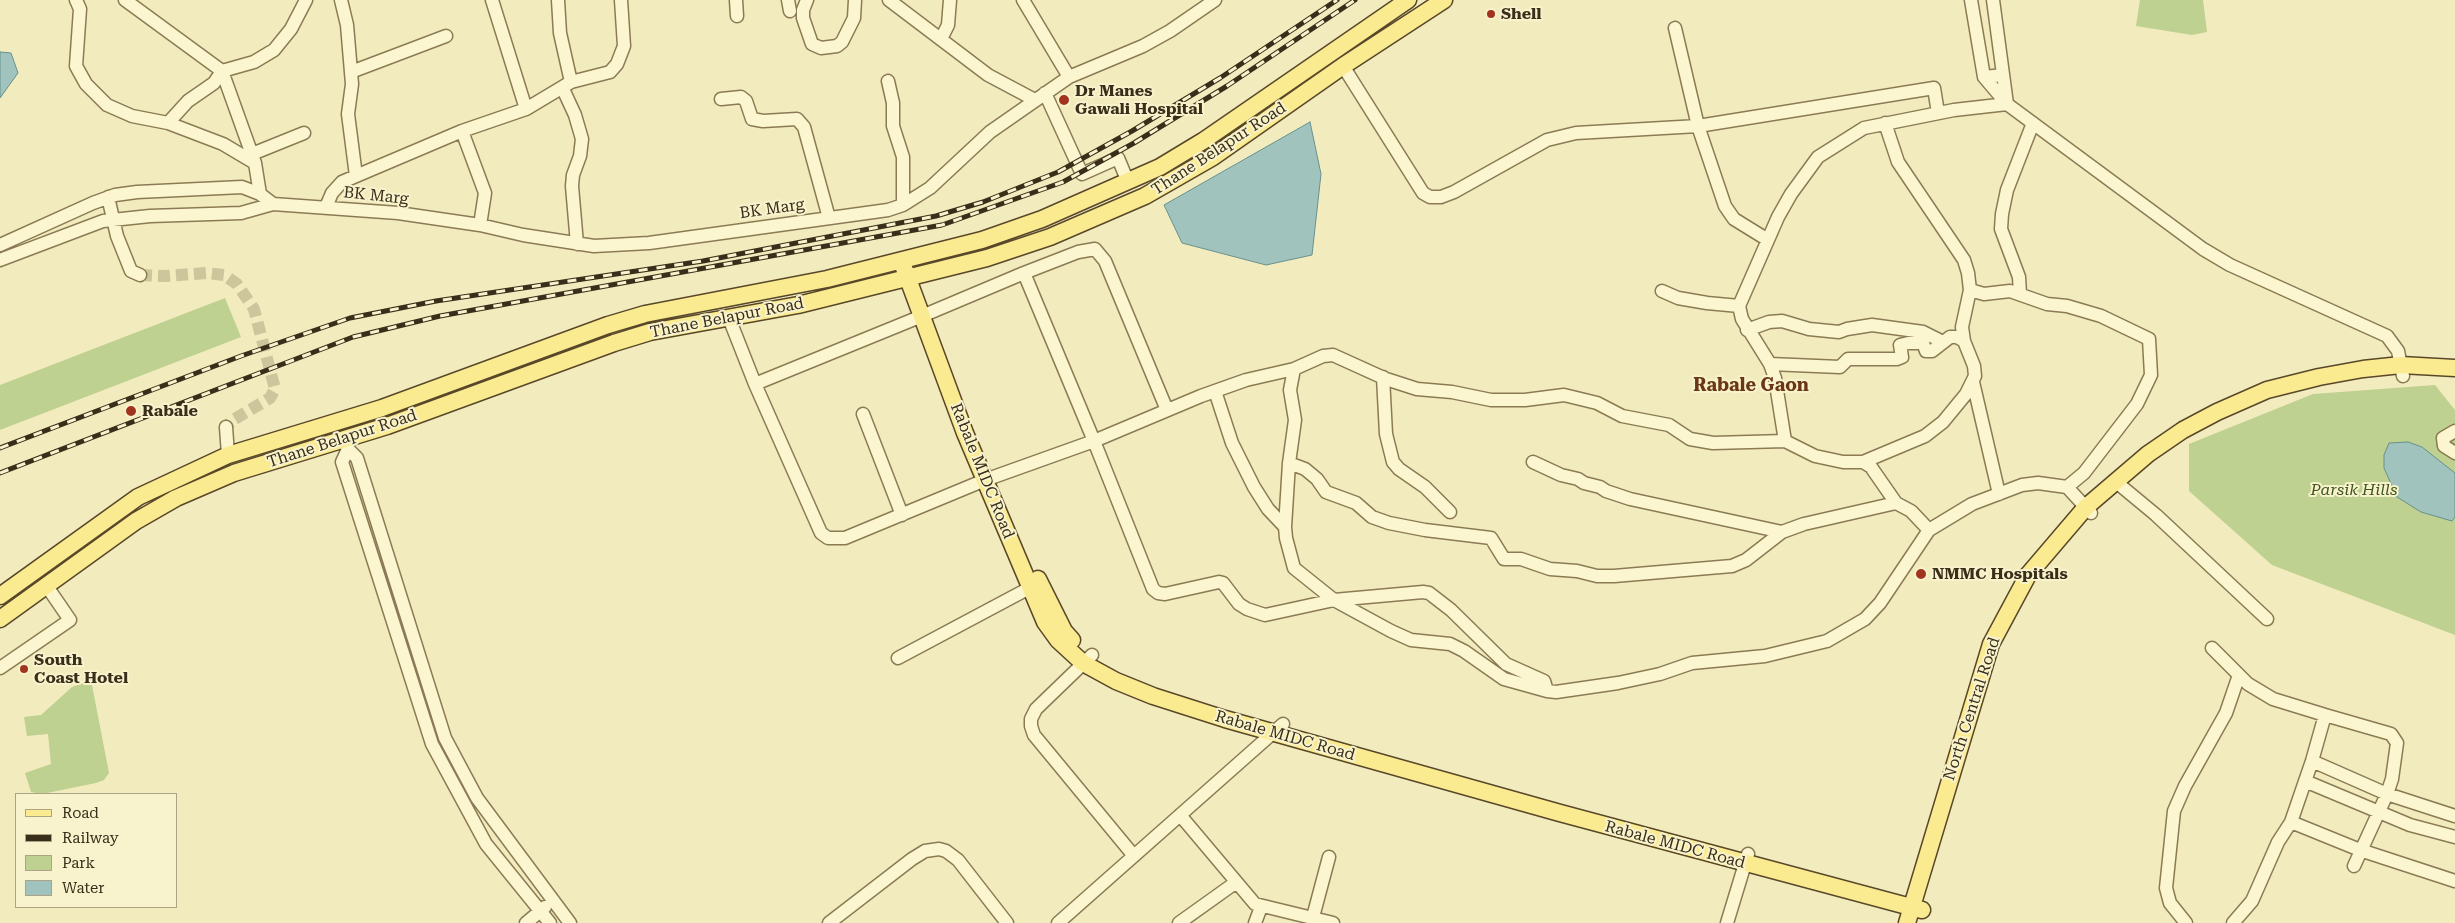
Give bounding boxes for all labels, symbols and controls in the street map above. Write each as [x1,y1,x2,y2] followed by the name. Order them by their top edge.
[1501,4,1542,24] place label: Shell
[1485,8,1497,20] marker: Shell
[1075,81,1203,119] place label: Dr Manes Gawali Hospital
[1057,93,1071,107] marker: Dr Manes Gawali Hospital
[1148,98,1290,200] street label: Thane Belapur Road
[342,183,410,209] street label: BK Marg
[738,195,806,223] street label: BK Marg
[648,294,806,342] street label: Thane Belapur Road
[1693,375,1809,397] district label: Rabale Gaon
[946,400,1018,542] street label: Rabale MIDC Road
[142,401,198,421] place label: Rabale
[124,404,138,418] marker: Rabale
[265,406,419,472] street label: Thane Belapur Road
[2311,480,2397,500] park label: Parsik Hills
[1932,564,2068,584] place label: NMMC Hospitals
[1914,567,1928,581] marker: NMMC Hospitals
[1940,635,2004,783] street label: North Central Road
[34,650,128,688] place label: South Coast Hotel
[18,663,30,675] marker: South Coast Hotel
[1213,707,1357,765] street label: Rabale MIDC Road
[15,793,178,908] legend
[62,804,99,822] text: Road
[1603,817,1747,873] street label: Rabale MIDC Road
[62,829,119,847] text: Railway
[62,854,95,872] text: Park
[62,879,104,897] text: Water

